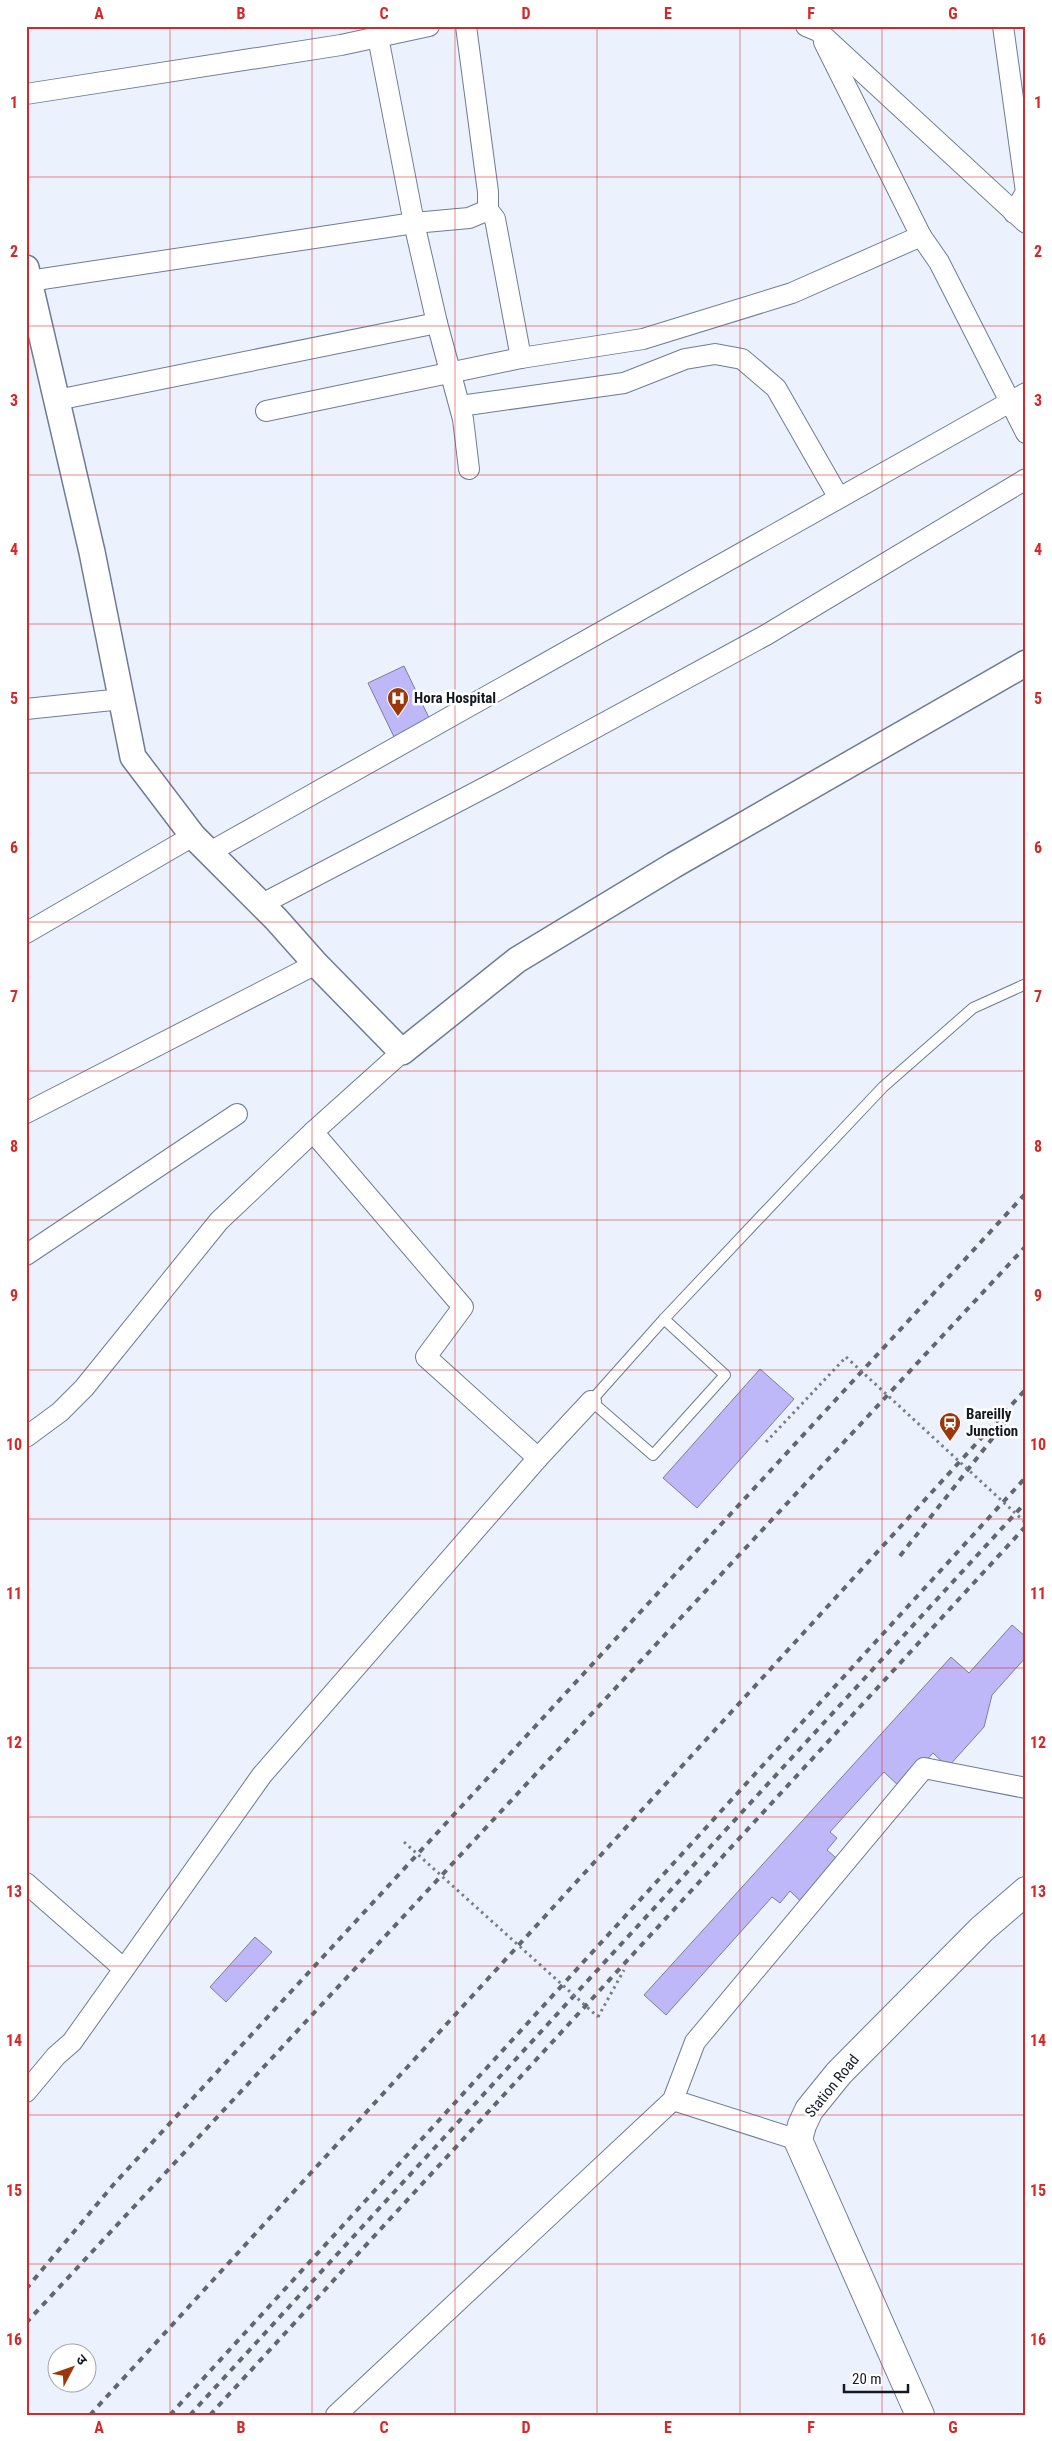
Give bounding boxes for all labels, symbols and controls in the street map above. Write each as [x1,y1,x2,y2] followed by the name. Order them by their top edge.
[94,4,104,23] text: A
[237,4,246,23] text: B
[379,4,389,23] text: C
[521,4,531,23] text: D
[664,4,672,23] text: E
[807,4,815,23] text: F
[948,4,958,23] text: G
[10,93,18,112] text: 1
[1034,93,1042,112] text: 1
[10,242,18,261] text: 2
[1034,242,1042,261] text: 2
[10,391,18,410] text: 3
[1034,391,1042,410] text: 3
[10,540,18,559] text: 4
[1034,540,1042,559] text: 4
[386,686,410,717] hospital icon: Hora Hospital
[10,689,18,708] text: 5
[414,689,496,707] place label: Hora Hospital
[1034,689,1042,708] text: 5
[10,838,18,857] text: 6
[1034,838,1042,857] text: 6
[10,987,18,1006] text: 7
[1034,987,1042,1006] text: 7
[10,1137,18,1156] text: 8
[1034,1137,1042,1156] text: 8
[10,1286,18,1305] text: 9
[1034,1286,1042,1305] text: 9
[966,1405,1018,1440] place label: Bareilly Junction
[938,1411,962,1442] station icon: Bareilly Junction
[6,1435,22,1454] text: 10
[1030,1435,1046,1454] text: 10
[6,1584,22,1603] text: 11
[1030,1584,1046,1603] text: 11
[6,1733,22,1752] text: 12
[1030,1733,1046,1752] text: 12
[6,1882,22,1901] text: 13
[1030,1882,1046,1901] text: 13
[6,2031,22,2050] text: 14
[1030,2031,1046,2050] text: 14
[801,2051,863,2121] street label: Station Road
[6,2181,22,2200] text: 15
[1030,2181,1046,2200] text: 15
[6,2330,22,2349] text: 16
[1030,2330,1046,2349] text: 16
[48,2344,98,2394] north arrow
[73,2351,91,2368] text: उ
[844,2361,908,2393] scale bar
[852,2370,882,2388] text: 20 m
[94,2418,104,2437] text: A
[237,2418,246,2437] text: B
[379,2418,389,2437] text: C
[521,2418,531,2437] text: D
[664,2418,672,2437] text: E
[807,2418,815,2437] text: F
[948,2418,958,2437] text: G

